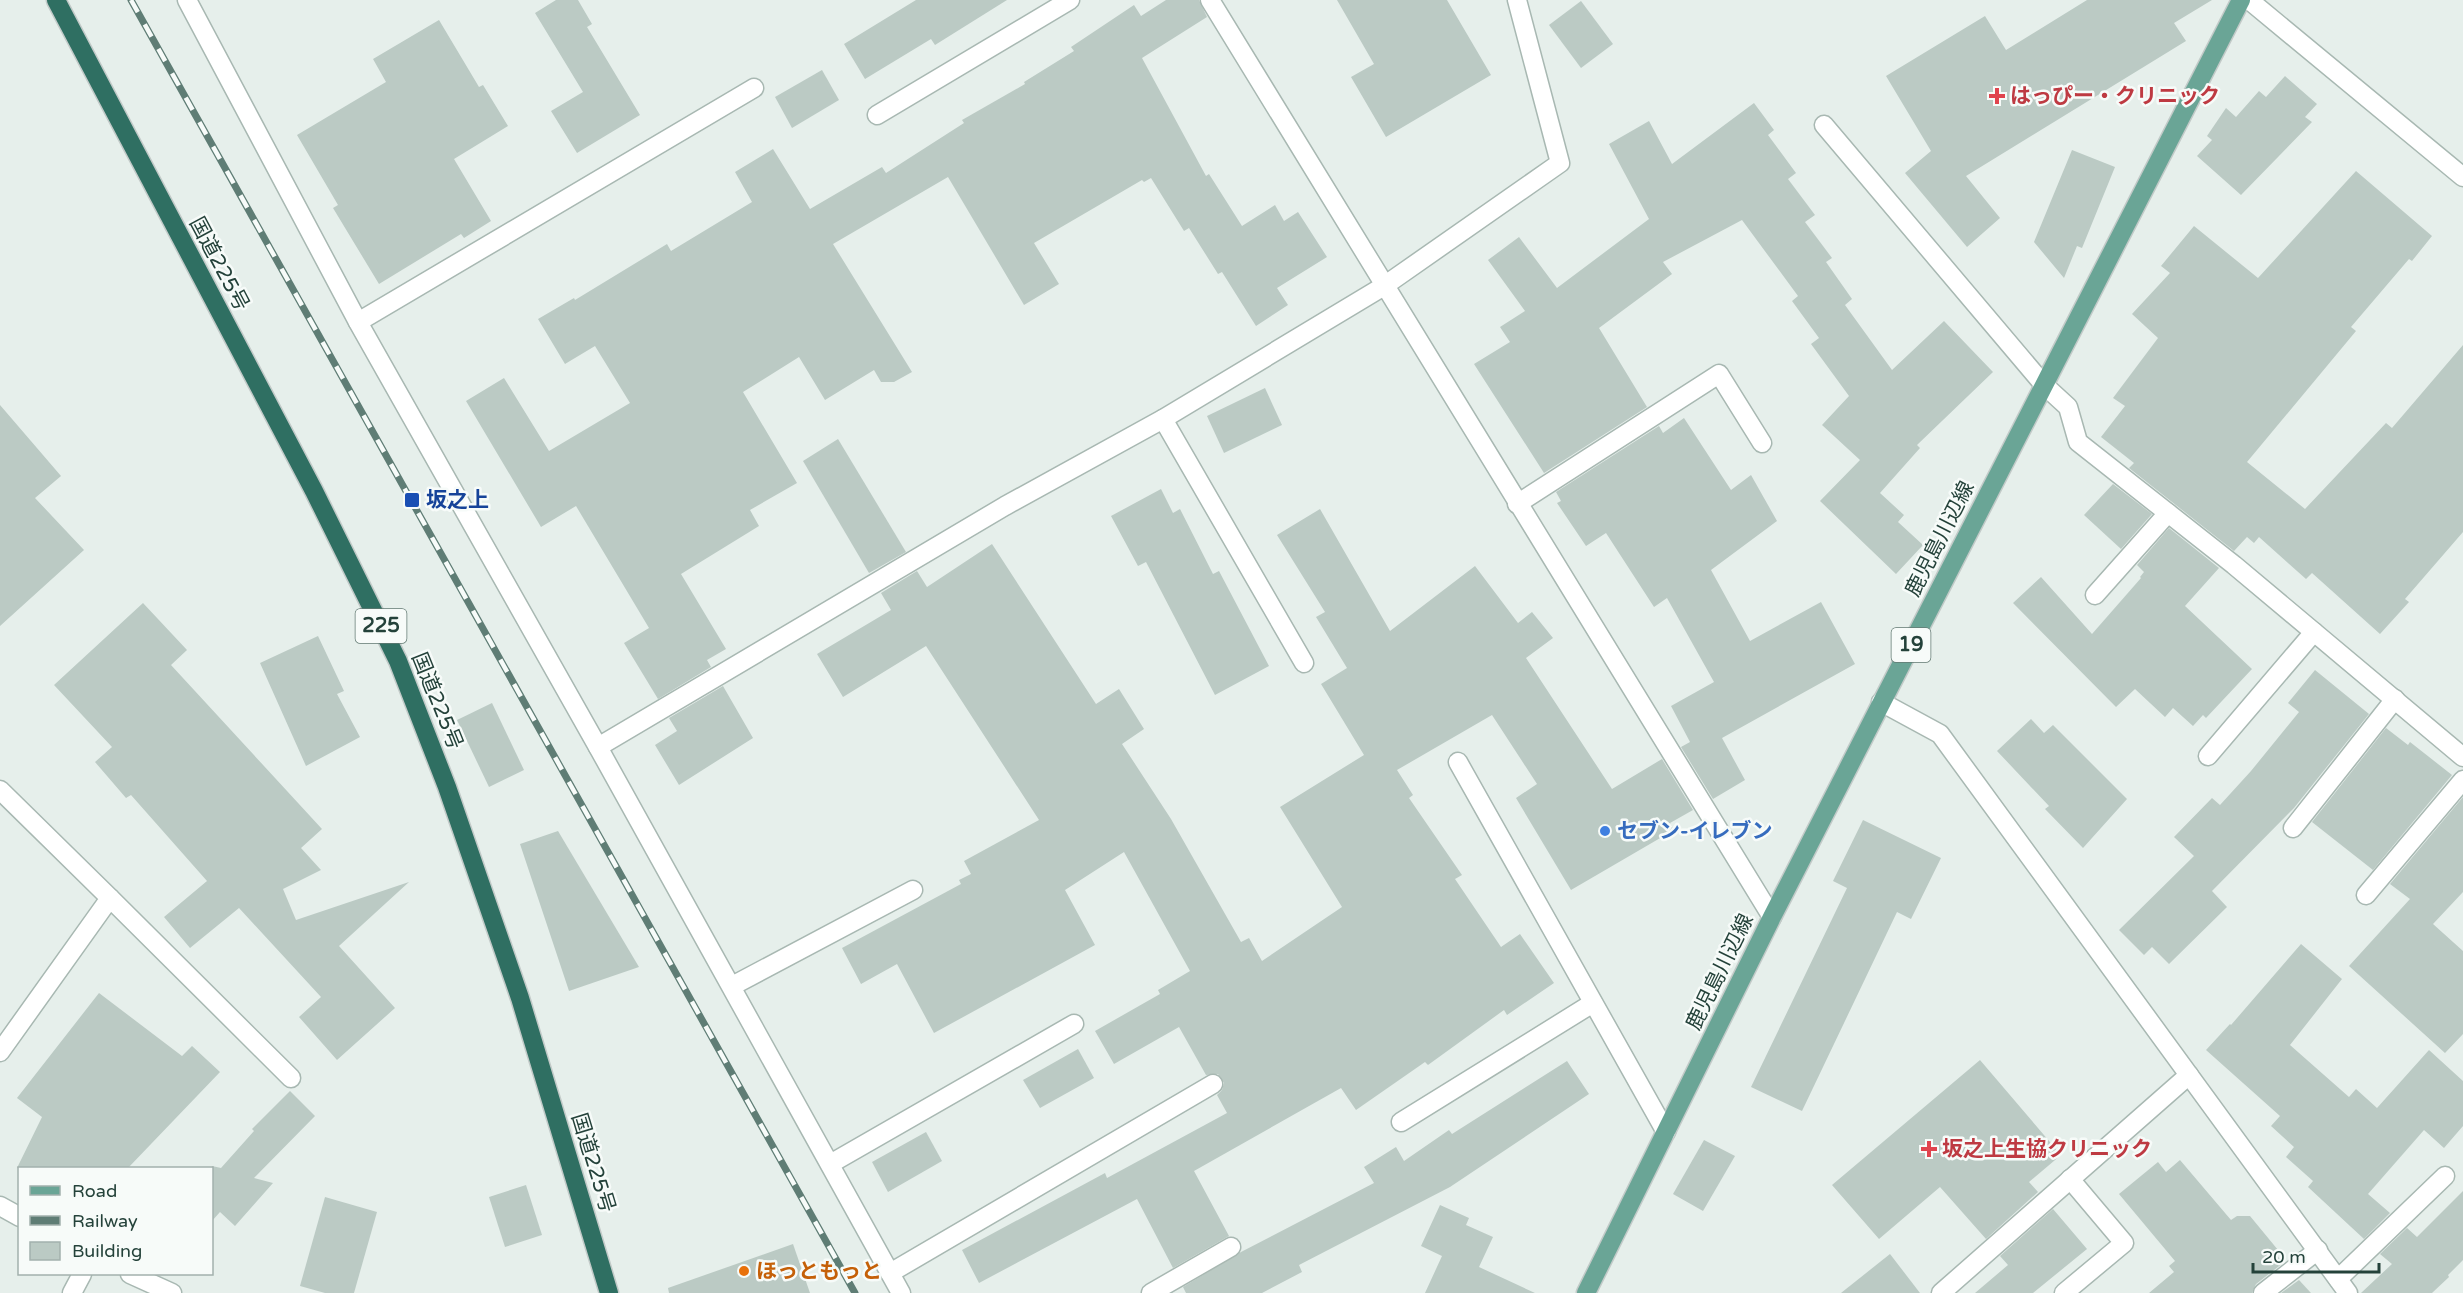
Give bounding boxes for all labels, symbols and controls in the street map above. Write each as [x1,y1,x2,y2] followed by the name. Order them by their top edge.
[2010,84,2220,109] place label: はっぴー・クリニック
[1988,87,2006,105] marker: はっぴー・クリニック
[184,213,254,315] street label: 国道225号
[1900,477,1980,601] street label: 鹿児島川辺線
[426,488,489,513] place label: 坂之上
[403,491,421,509] marker: 坂之上
[356,609,406,643] road number: 225
[1892,628,1930,662] road number: 19
[406,649,468,753] street label: 国道225号
[1617,819,1773,844] place label: セブン-イレブン
[1598,824,1612,838] marker: セブン-イレブン
[1681,910,1759,1034] street label: 鹿児島川辺線
[566,1110,620,1216] street label: 国道225号
[1942,1137,2152,1162] place label: 坂之上生協クリニック
[1920,1140,1938,1158] marker: 坂之上生協クリニック
[18,1167,213,1275] legend
[72,1180,117,1202] text: Road
[72,1210,138,1232] text: Railway
[2253,1236,2379,1274] scale bar
[72,1240,142,1262] text: Building
[2262,1246,2306,1268] text: 20 m
[756,1259,882,1284] place label: ほっともっと
[737,1264,751,1278] marker: ほっともっと

